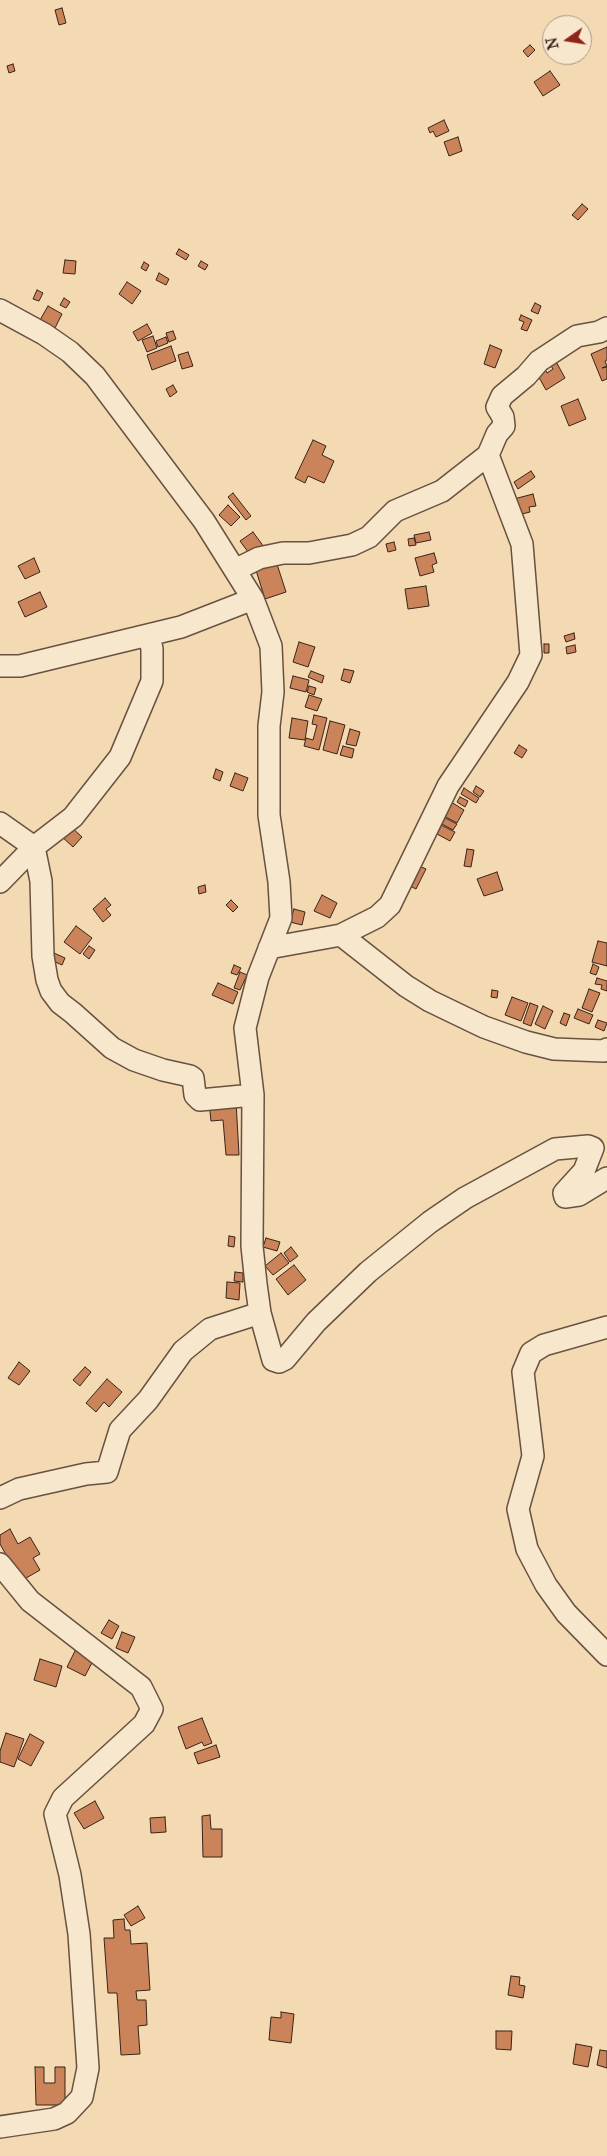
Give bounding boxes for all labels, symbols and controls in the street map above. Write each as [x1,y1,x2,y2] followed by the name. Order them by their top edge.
[542,15,592,65] north arrow
[543,36,562,51] text: N

